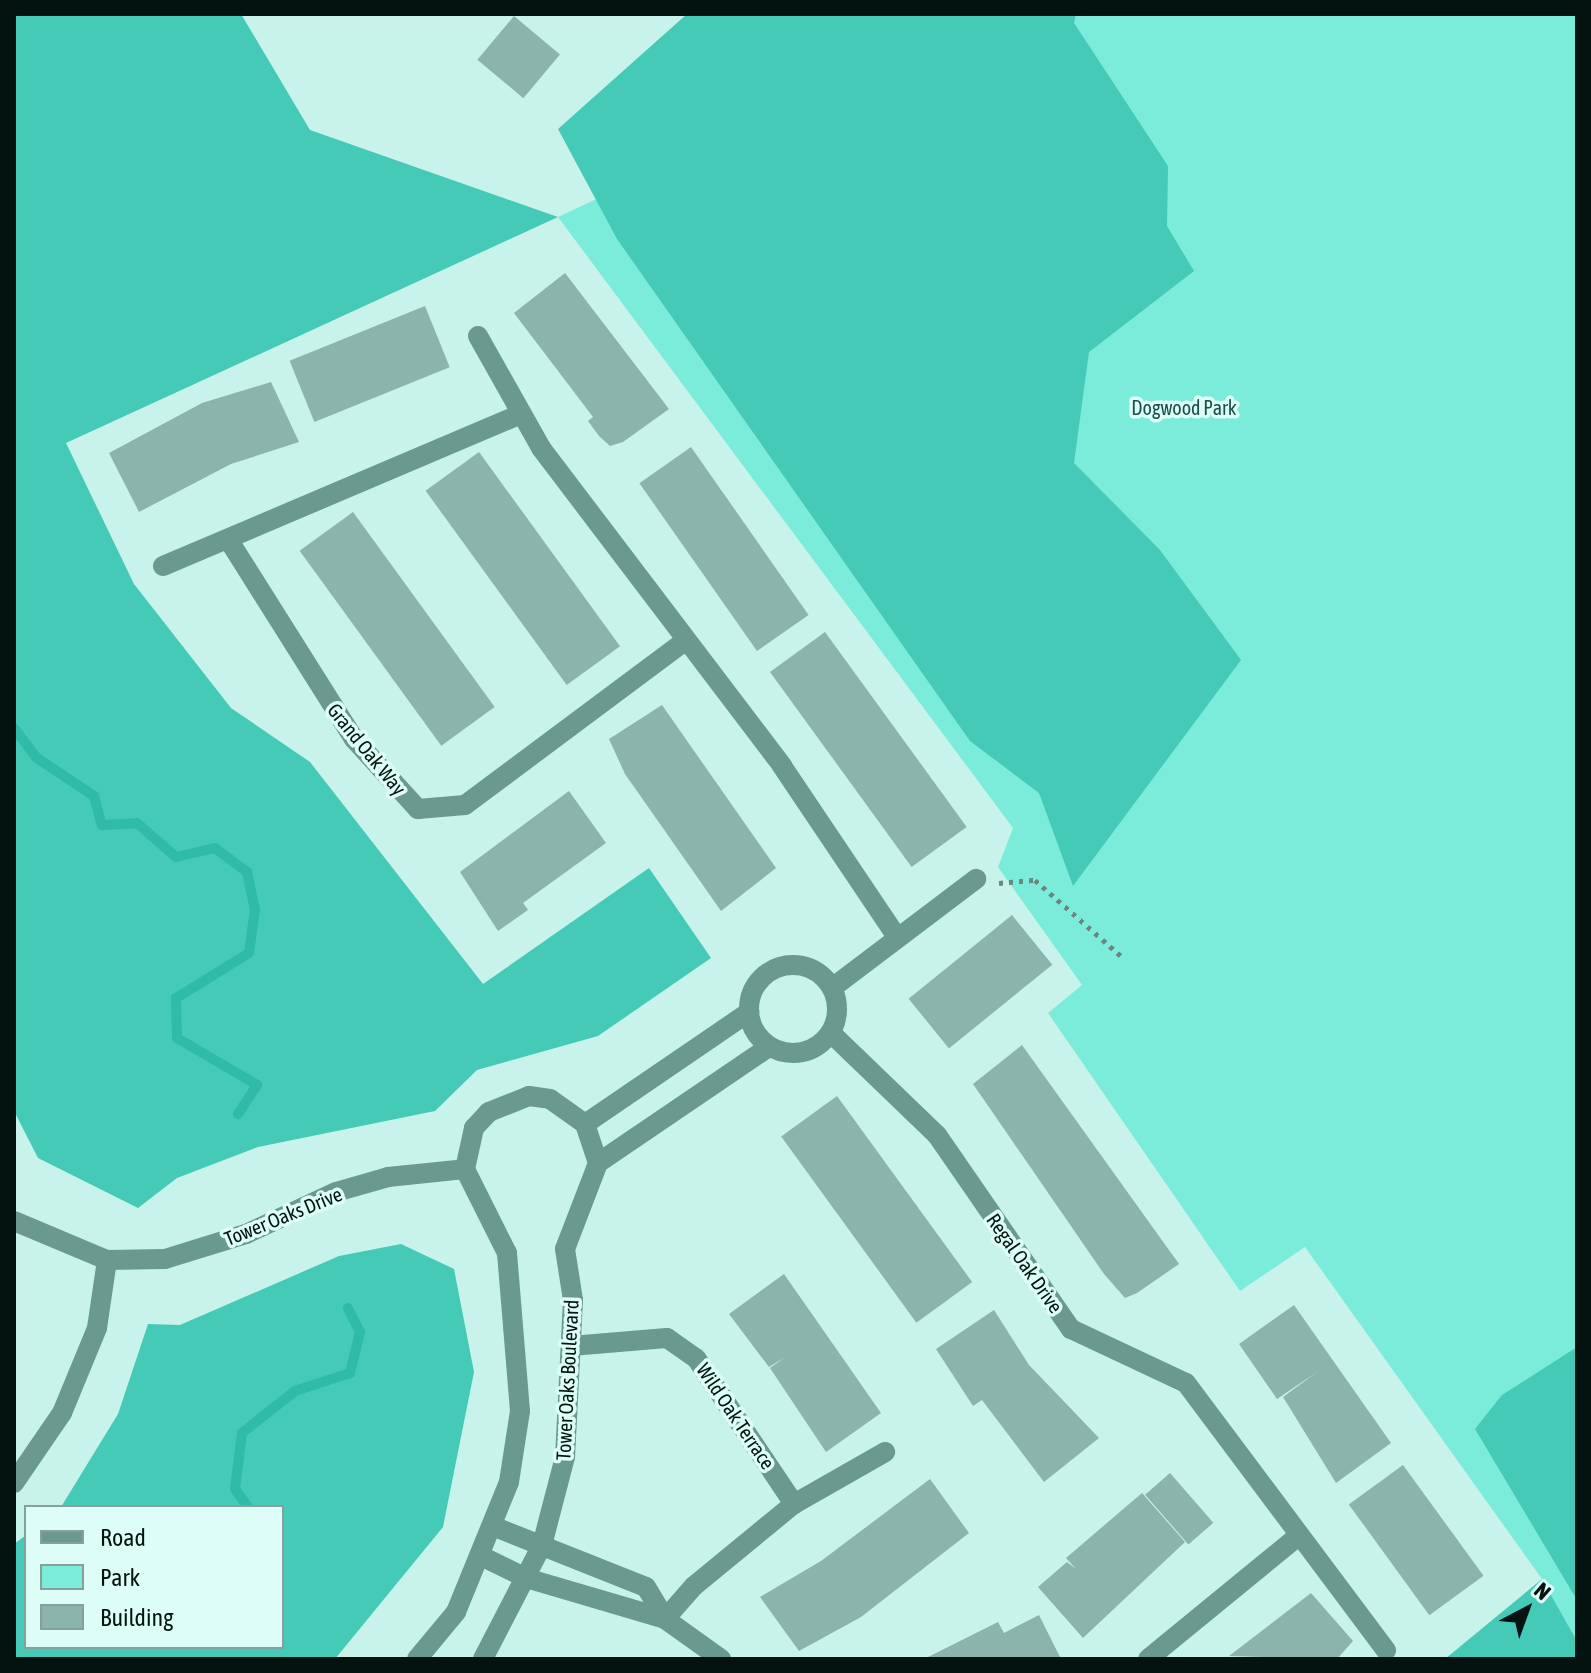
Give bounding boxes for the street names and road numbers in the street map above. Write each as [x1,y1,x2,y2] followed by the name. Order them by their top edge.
[323,698,411,800] street label: Grand Oak Way
[221,1182,345,1250] street label: Tower Oaks Drive
[982,1209,1068,1317] street label: Regal Oak Drive
[551,1299,583,1461] street label: Tower Oaks Boulevard
[692,1358,780,1474] street label: Wild Oak Terrace

